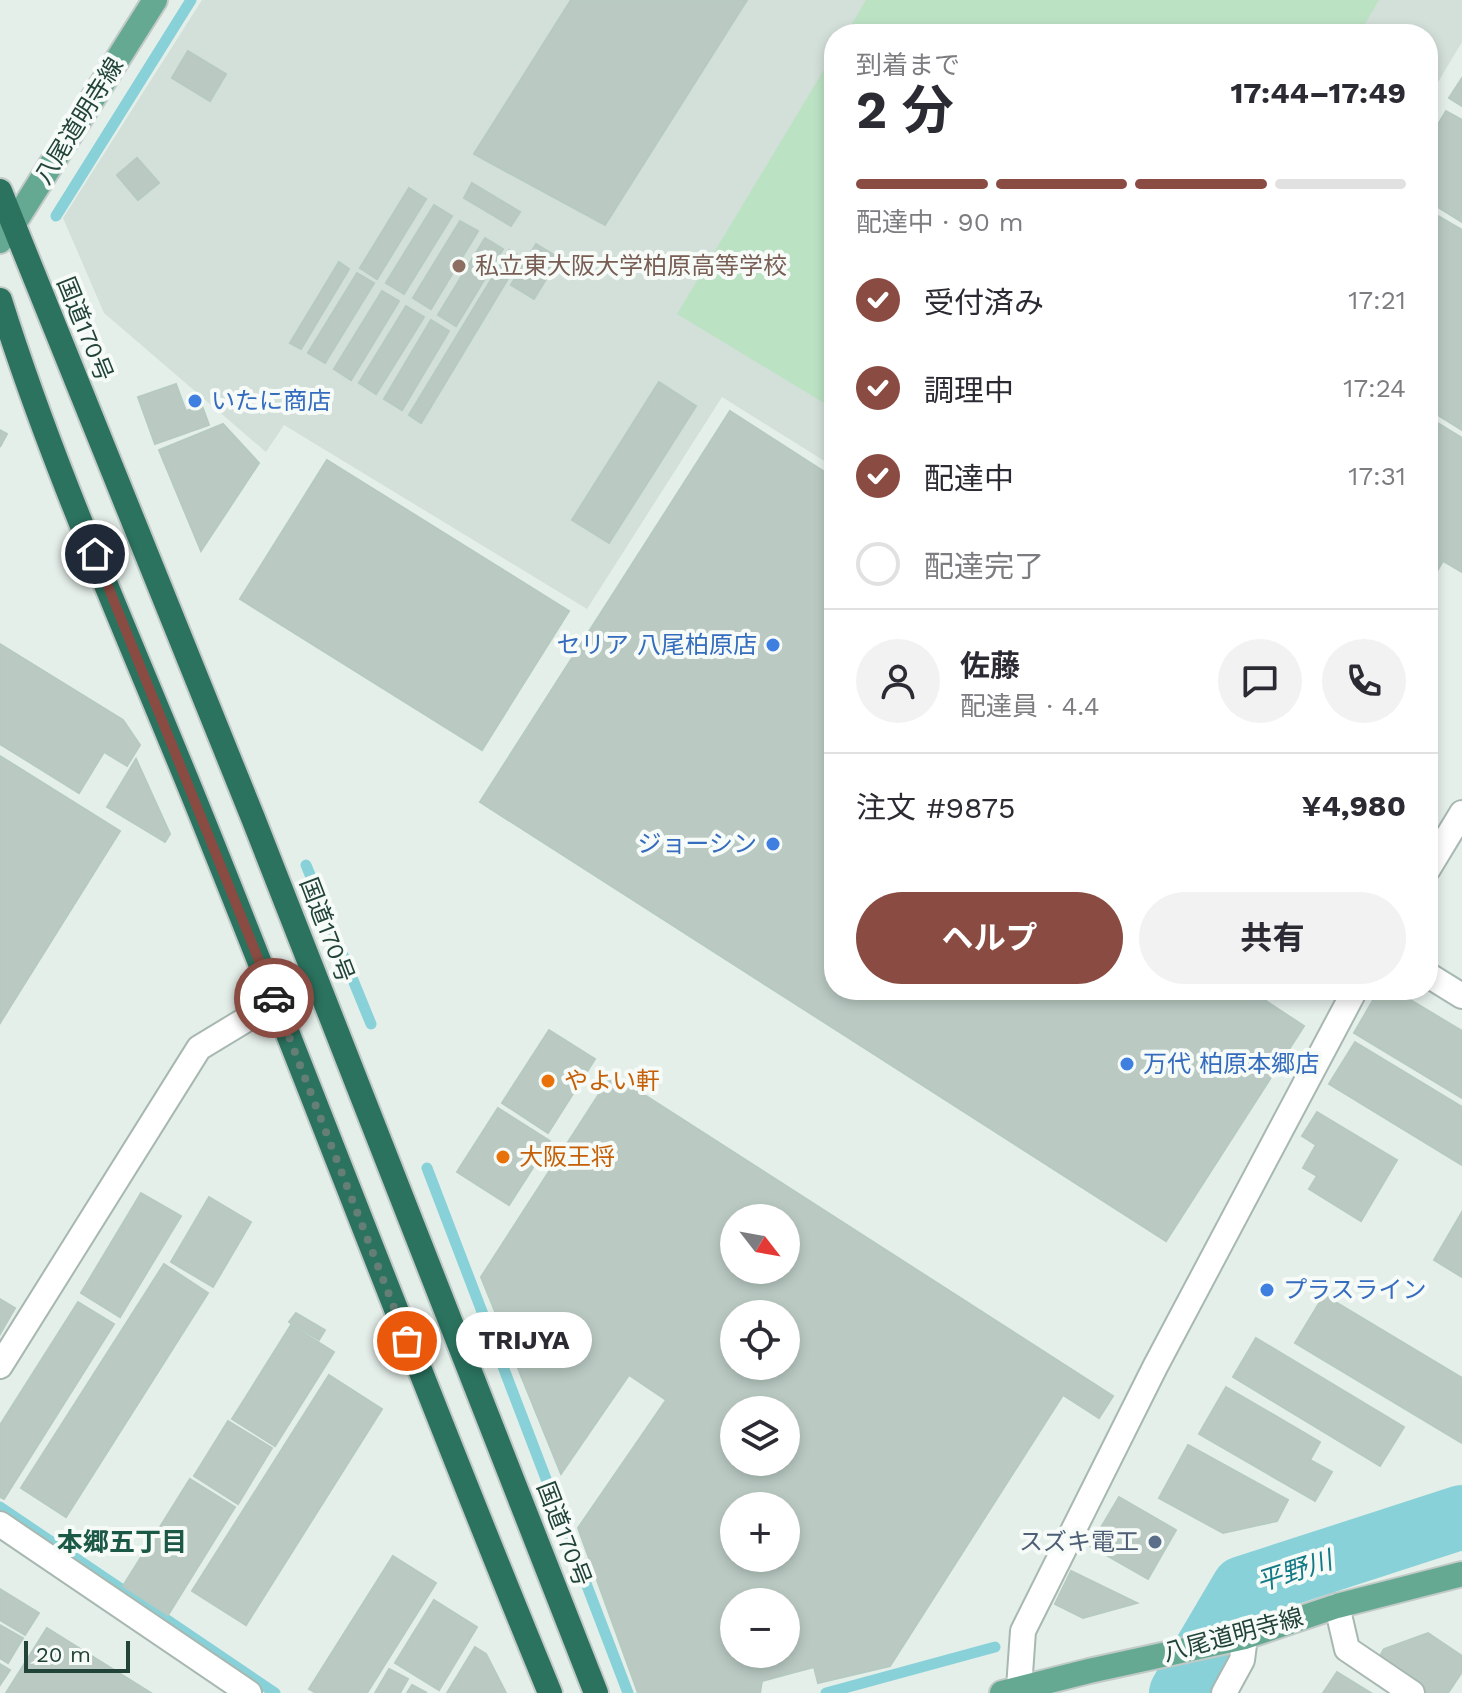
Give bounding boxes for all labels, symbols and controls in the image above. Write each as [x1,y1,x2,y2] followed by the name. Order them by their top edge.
[856,50,960,80] text: 到着まで
[29,53,129,189] street label: 八尾道明寺線
[1230,75,1406,110] text: 17:44–17:49
[856,80,954,141] text: 2 分
[856,207,1023,237] text: 配達中 · 90 m
[475,252,787,280] place label: 私立東大阪大学柏原高等学校
[450,257,468,275] marker: 私立東大阪大学柏原高等学校
[52,273,118,385] street label: 国道170号
[856,278,900,322] icon: check
[924,285,1044,320] text: 受付済み
[1348,285,1406,315] text: 17:21
[856,366,900,410] icon: check
[924,373,1014,408] text: 調理中
[1343,373,1406,403] text: 17:24
[211,387,331,415] place label: いたに商店
[186,392,204,410] marker: いたに商店
[856,454,900,498] icon: check
[924,461,1014,496] text: 配達中
[1348,461,1406,491] text: 17:31
[61,520,129,588] pin
[73,532,117,576] icon: home
[924,549,1044,584] text: 配達完了
[557,631,757,659] place label: セリア 八尾柏原店
[764,636,782,654] marker: セリア 八尾柏原店
[856,639,940,723] button: person
[1218,639,1302,723] button: chat
[1322,639,1406,723] button: phone
[960,648,1020,683] text: 佐藤
[960,691,1100,721] text: 配達員 · 4.4
[1301,788,1406,823] text: ¥4,980
[856,790,1015,825] text: 注文 #9875
[637,830,757,858] place label: ジョーシン
[764,835,782,853] marker: ジョーシン
[294,874,360,986] street label: 国道170号
[856,892,1123,984] button: ヘルプ
[1139,892,1406,984] button: 共有
[234,958,314,1038] courier
[252,976,296,1020] icon: car
[1143,1050,1319,1078] place label: 万代 柏原本郷店
[1118,1055,1136,1073] marker: 万代 柏原本郷店
[564,1067,660,1095] place label: やよい軒
[539,1072,557,1090] marker: やよい軒
[519,1143,615,1171] place label: 大阪王将
[494,1148,512,1166] marker: 大阪王将
[720,1204,800,1284] north arrow
[720,1204,800,1668] map controls
[1283,1276,1427,1304] place label: プラスライン
[1258,1281,1276,1299] marker: プラスライン
[720,1300,800,1380] button: locate
[373,1307,441,1375] pin
[455,1313,591,1369] callout: TRIJYA
[385,1319,429,1363] icon: bag
[478,1325,570,1355] text: TRIJYA
[720,1396,800,1476] button: layers
[531,1478,597,1590] street label: 国道170号
[720,1492,800,1572] button: +
[57,1527,187,1557] district label: 本郷五丁目
[1019,1528,1139,1556] place label: スズキ電工
[1146,1533,1164,1551] marker: スズキ電工
[1252,1544,1339,1597] water label: 平野川
[720,1588,800,1668] button: −
[1160,1603,1306,1667] street label: 八尾道明寺線
[24,1637,130,1673] scale bar
[36,1642,91,1667] text: 20 m

